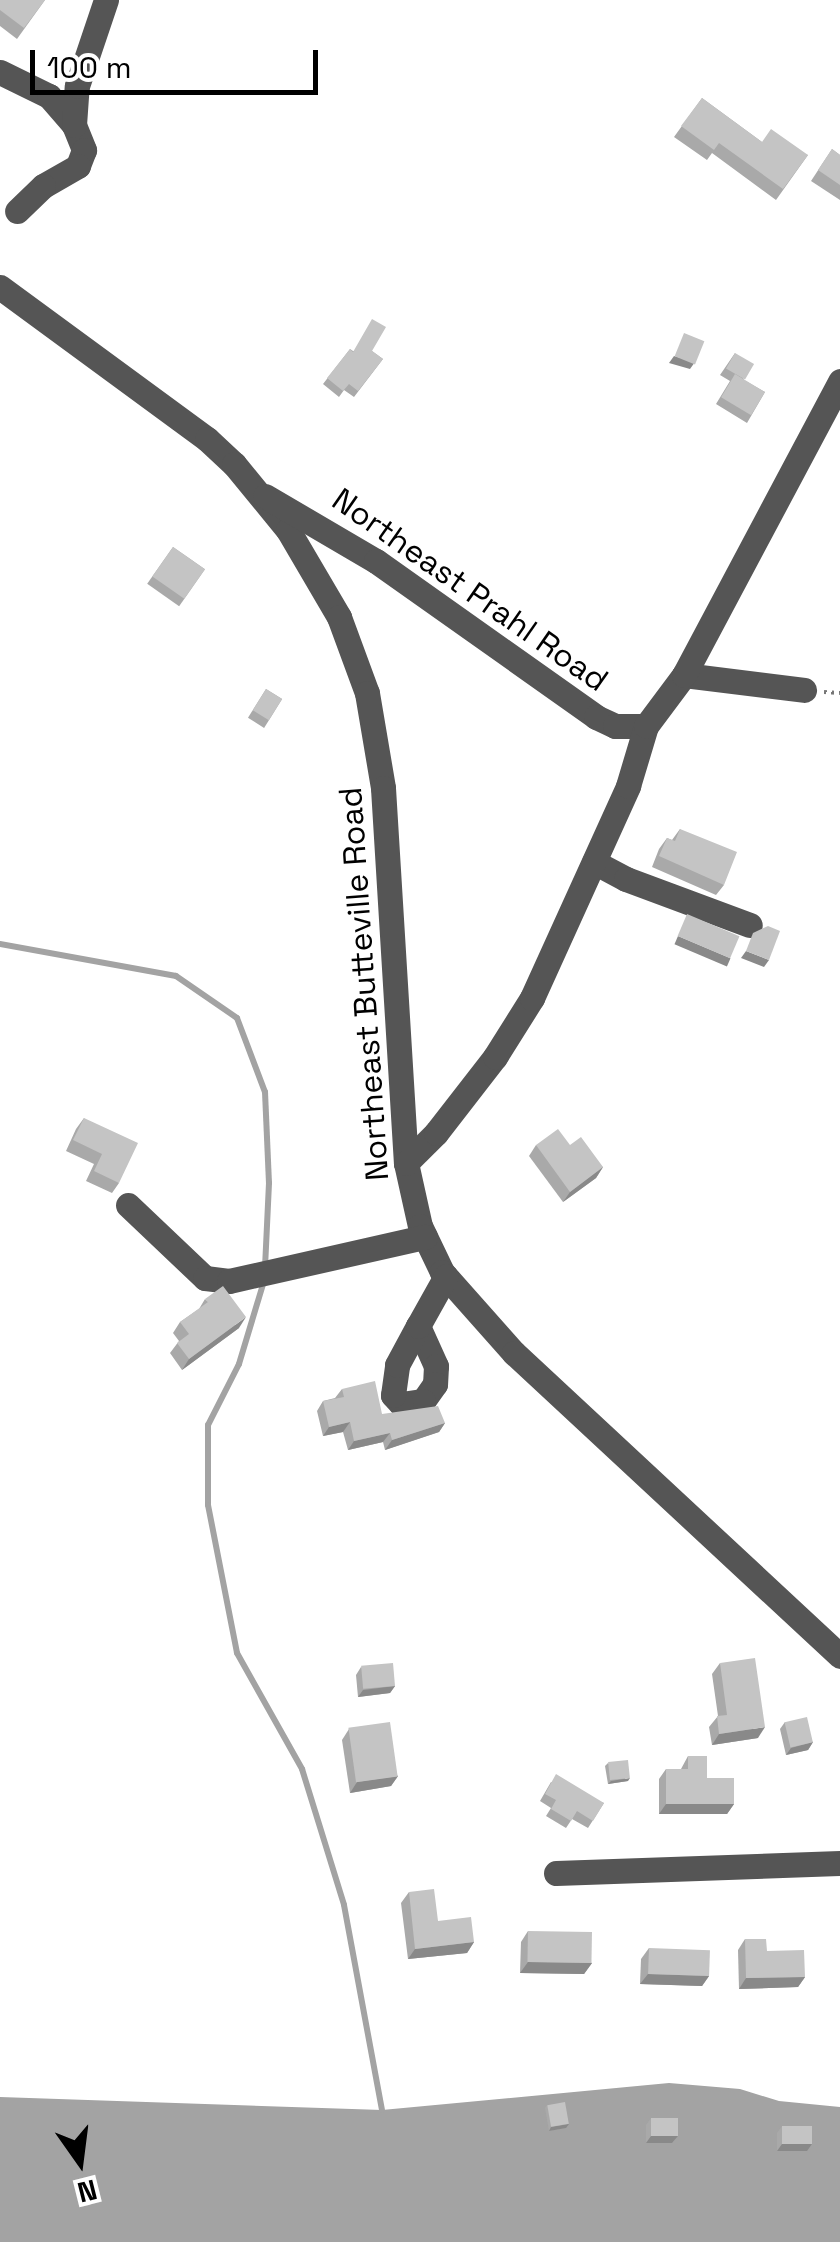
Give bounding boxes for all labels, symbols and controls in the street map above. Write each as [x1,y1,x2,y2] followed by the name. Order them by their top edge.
[35,30,322,92] scale bar
[47,48,132,87] text: 100 m
[325,480,615,700] street label: Northeast Prahl Road
[331,786,397,1182] street label: Northeast Butteville Road
[30,2112,130,2212] north arrow
[74,2171,101,2211] text: N

